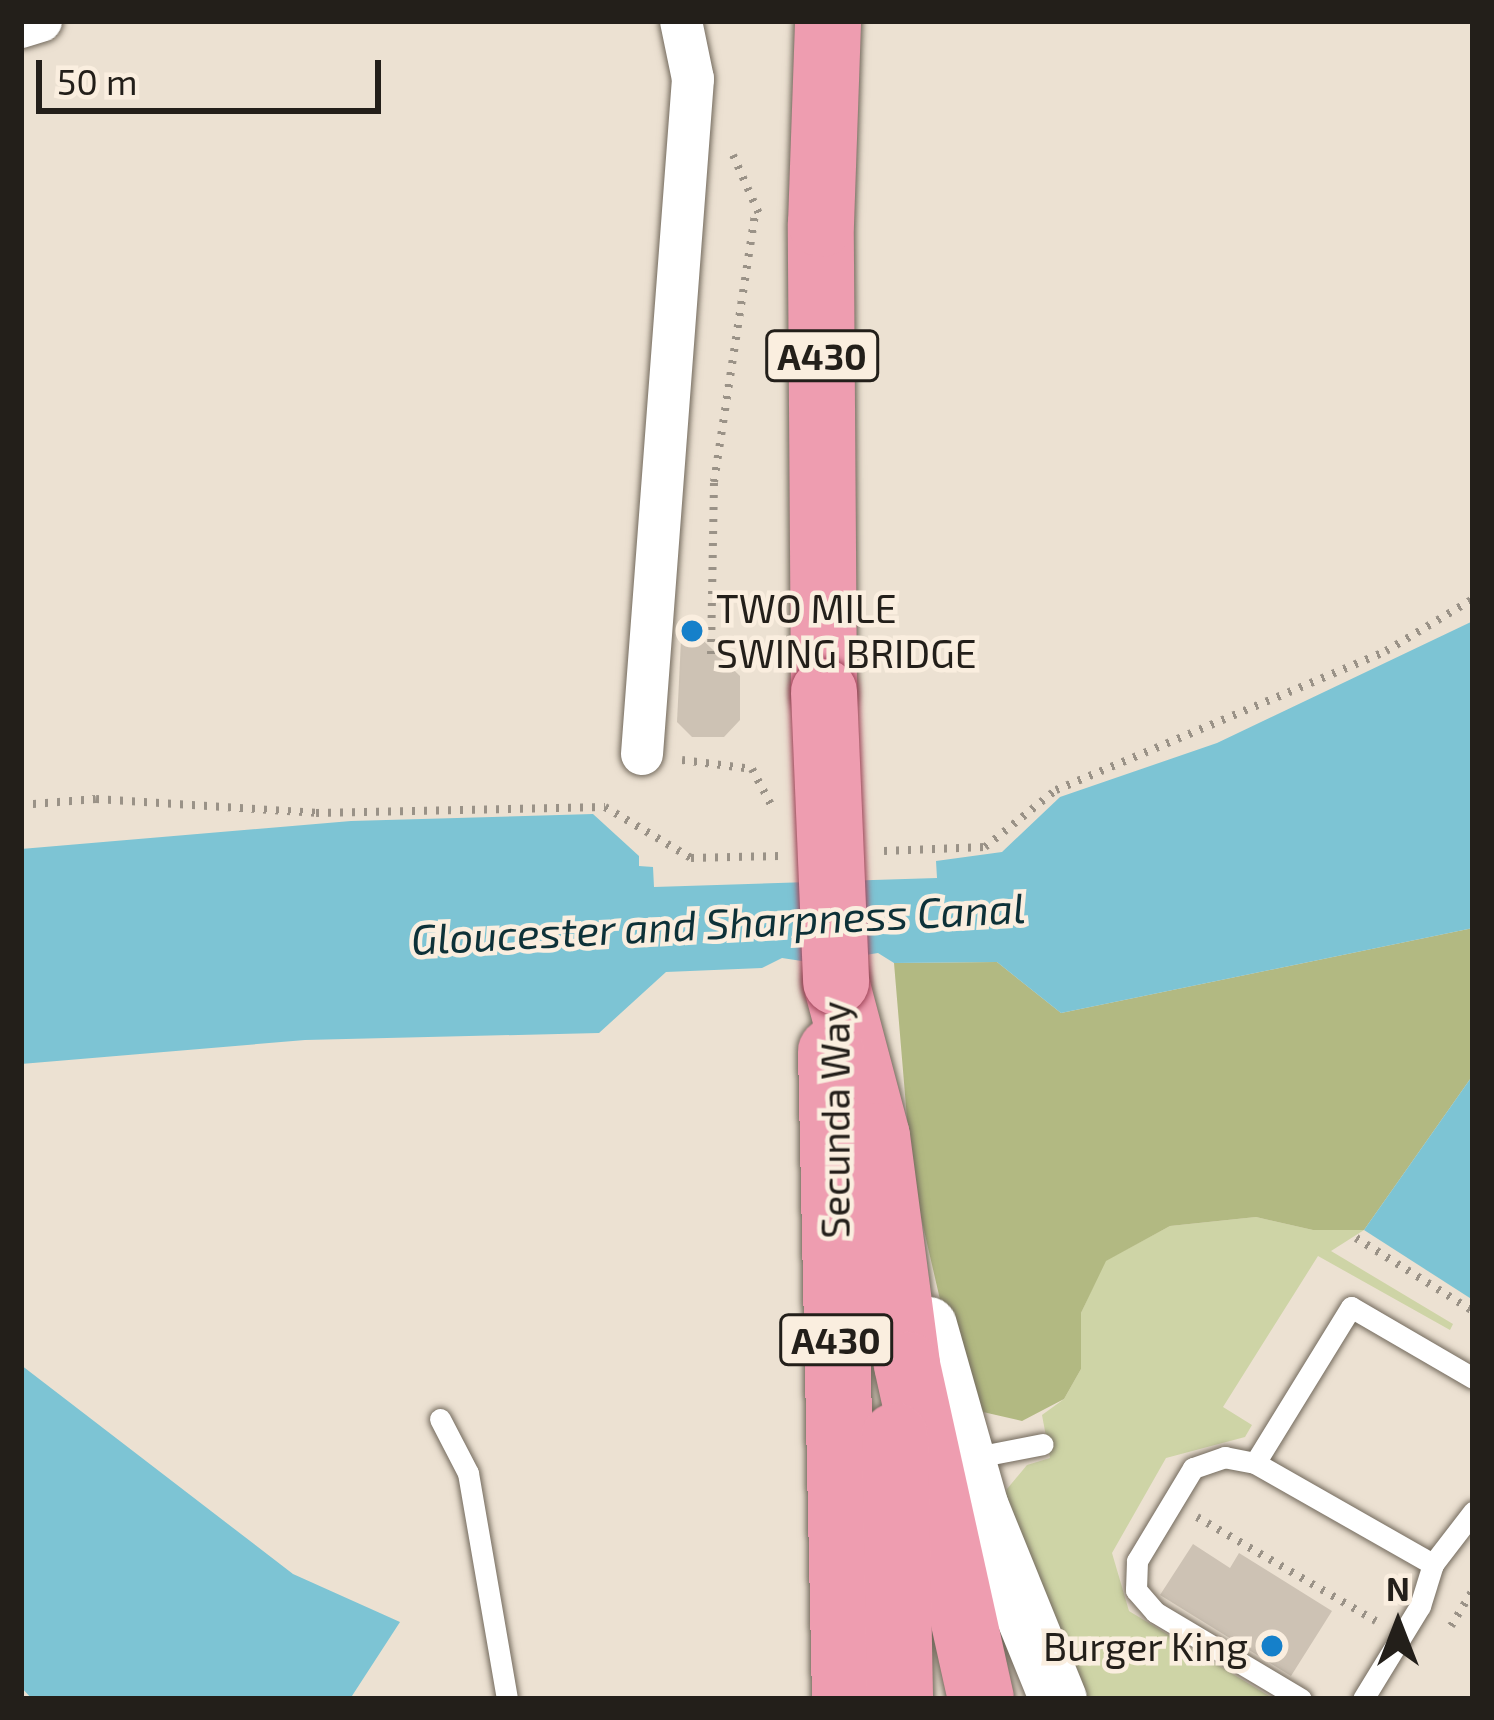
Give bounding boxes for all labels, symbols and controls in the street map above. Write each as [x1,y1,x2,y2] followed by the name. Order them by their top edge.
[42,36,387,110] scale bar
[57,59,138,102] text: 50 m
[765,326,879,386] road number: A430
[716,586,976,677] place label: TWO MILE SWING BRIDGE
[679,618,705,644] marker: TWO MILE SWING BRIDGE
[409,881,1027,963] water label: Gloucester and Sharpness Canal
[812,1001,858,1239] street label: Secunda Way
[779,1310,893,1370] road number: A430
[1338,1564,1458,1684] north arrow
[1386,1568,1410,1608] text: N
[1042,1623,1248,1669] place label: Burger King
[1259,1633,1285,1659] marker: Burger King

